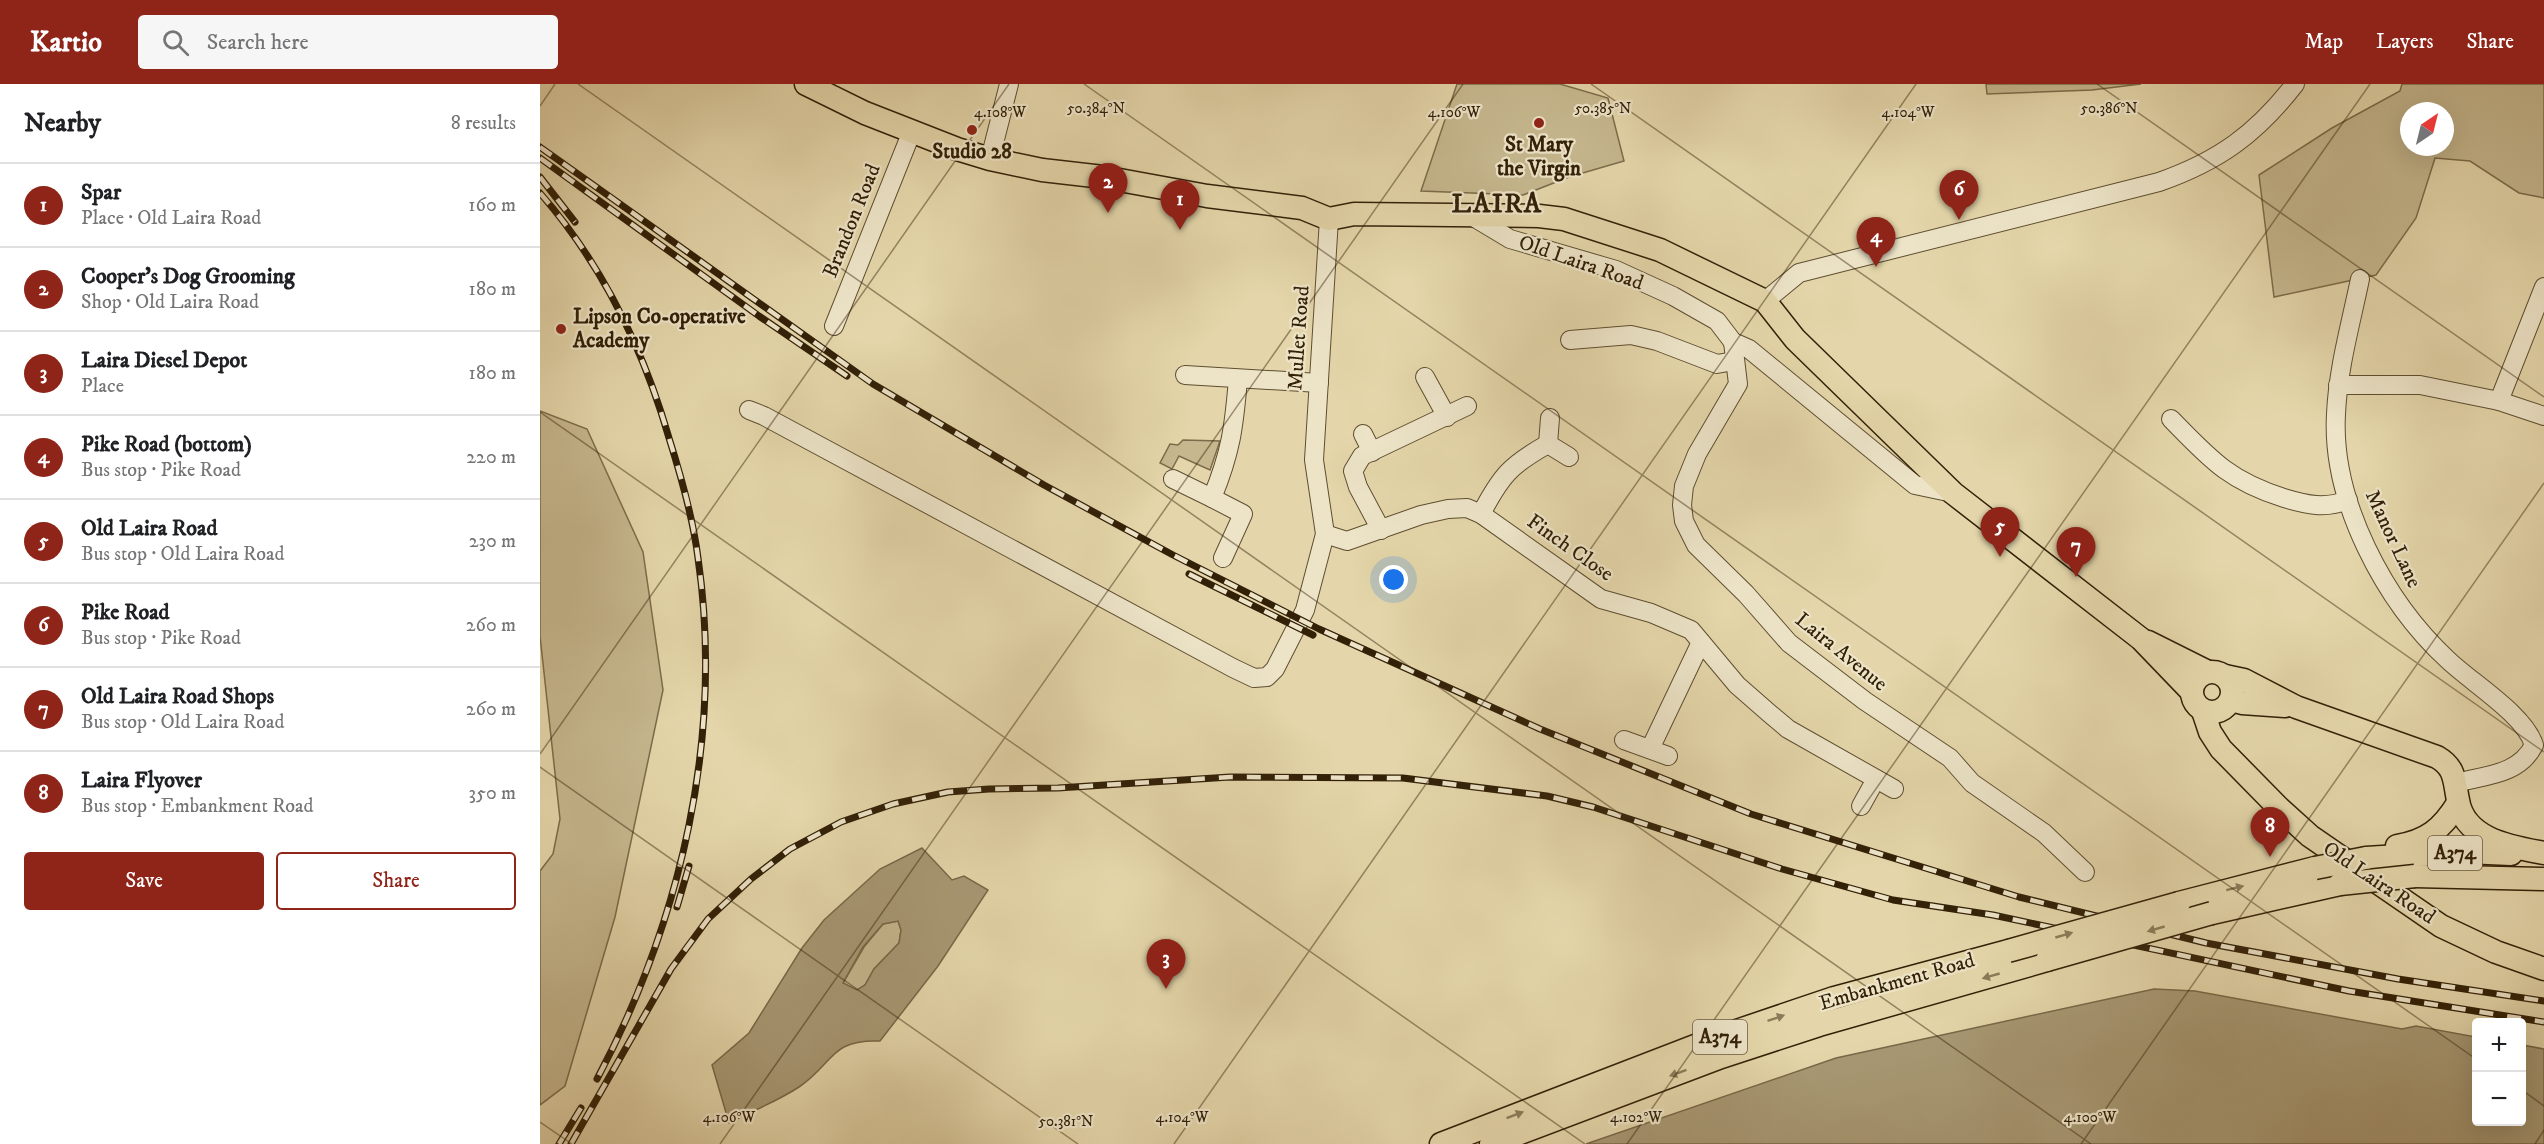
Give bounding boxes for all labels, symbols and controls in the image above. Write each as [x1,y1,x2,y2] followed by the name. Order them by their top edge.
[138,15,558,69] search box
[30,25,102,60] text: Kartio
[159,26,192,59] icon: search
[207,29,309,56] text: Search here
[2304,29,2343,55] text: Map
[2376,29,2434,55] text: Layers
[2467,29,2514,55] text: Share
[1067,99,1125,118] text: 50.384°N
[1575,99,1631,118] text: 50.385°N
[2080,99,2138,118] text: 50.386°N
[2400,102,2454,156] north arrow
[974,103,1026,122] text: 4.108°W
[1428,103,1480,122] text: 4.106°W
[1881,103,1935,122] text: 4.104°W
[24,107,101,140] text: Nearby
[451,111,516,136] text: 8 results
[1532,116,1546,130] marker: St Mary the Virgin
[965,123,979,137] marker: Studio 28
[1497,132,1582,182] place label: St Mary the Virgin
[932,139,1012,165] place label: Studio 28
[817,160,887,282] street label: Brandon Road
[1088,164,1128,213] pin: 2
[1940,170,1978,220] pin: 6
[81,179,121,206] text: Spar
[1160,180,1200,230] pin: 1
[1452,187,1542,221] district label: LAIRA
[40,193,47,218] text: 1
[468,193,516,218] text: 160 m
[81,206,261,231] text: Place · Old Laira Road
[1856,218,1896,267] pin: 4
[1515,230,1647,297] street label: Old Laira Road
[81,263,295,290] text: Cooper's Dog Grooming
[39,277,48,302] text: 2
[469,277,516,302] text: 180 m
[1282,284,1316,391] street label: Mullet Road
[81,290,259,315] text: Shop · Old Laira Road
[572,304,746,354] place label: Lipson Co-operative Academy
[554,322,568,336] marker: Lipson Co-operative Academy
[81,347,247,374] text: Laira Diesel Depot
[40,361,47,386] text: 3
[469,361,516,386] text: 180 m
[81,374,124,399] text: Place
[81,431,252,458] text: Pike Road (bottom)
[38,445,49,470] text: 4
[466,445,516,470] text: 220 m
[81,458,241,483] text: Bus stop · Pike Road
[2359,486,2427,592] street label: Manor Lane
[1980,508,2020,557] pin: 5
[1522,509,1619,587] street label: Finch Close
[81,515,217,542] text: Old Laira Road
[2056,528,2096,577] pin: 7
[39,529,48,554] text: 5
[469,529,516,554] text: 230 m
[81,542,285,567] text: Bus stop · Old Laira Road
[1379,565,1408,594] your location
[81,599,170,626] text: Pike Road
[1790,607,1893,697] street label: Laira Avenue
[38,613,49,638] text: 6
[466,613,516,638] text: 260 m
[81,626,241,651] text: Bus stop · Pike Road
[81,683,274,710] text: Old Laira Road Shops
[38,697,49,722] text: 7
[466,697,516,722] text: 260 m
[81,710,285,735] text: Bus stop · Old Laira Road
[81,767,202,794] text: Laira Flyover
[38,781,49,806] text: 8
[469,781,516,806] text: 350 m
[81,794,314,819] text: Bus stop · Embankment Road
[2250,808,2290,857] pin: 8
[2318,836,2441,930] street label: Old Laira Road
[2428,836,2482,870] road number: A374
[24,852,264,910] button: Save
[276,852,516,910] button: Share
[2226,882,2244,892] one-way arrow
[2147,925,2165,934] one-way arrow
[2055,930,2073,939] one-way arrow
[1146,940,1186,989] pin: 3
[1816,947,1978,1017] street label: Embankment Road
[1982,972,2000,981] one-way arrow
[1767,1012,1785,1022] one-way arrow
[2472,1018,2526,1126] map controls
[2472,1018,2526,1072] button: +
[1693,1020,1747,1054] road number: A374
[1669,1068,1687,1078] one-way arrow
[2472,1072,2526,1126] button: −
[703,1108,755,1127] text: 4.106°W
[1155,1108,1209,1127] text: 4.104°W
[1610,1108,1662,1127] text: 4.102°W
[2064,1108,2117,1127] text: 4.100°W
[1506,1110,1524,1120] one-way arrow
[1039,1112,1093,1131] text: 50.381°N

